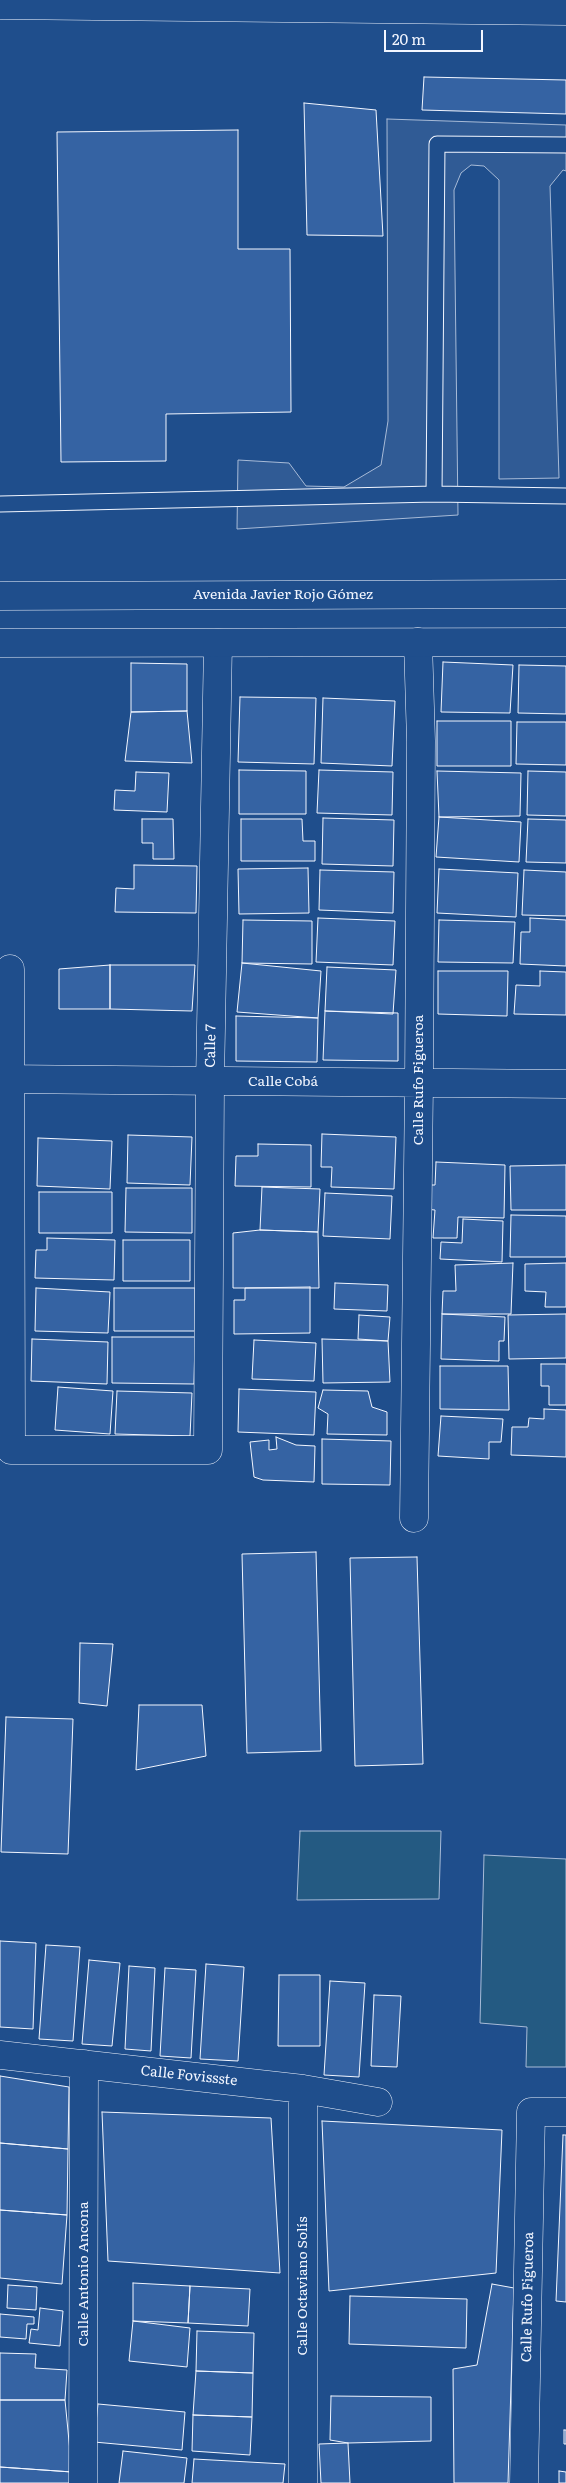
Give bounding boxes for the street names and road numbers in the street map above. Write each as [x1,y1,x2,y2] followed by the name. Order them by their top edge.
[193,587,373,603] street label: Avenida Javier Rojo Gómez
[411,1015,427,1145] street label: Calle Rufo Figueroa
[202,1024,220,1068] street label: Calle 7
[248,1074,318,1090] street label: Calle Cobá
[140,2063,238,2089] street label: Calle Fovissste
[76,2202,92,2346] street label: Calle Antonio Ancona
[295,2216,311,2356] street label: Calle Octaviano Solís
[518,2232,538,2362] street label: Calle Rufo Figueroa

